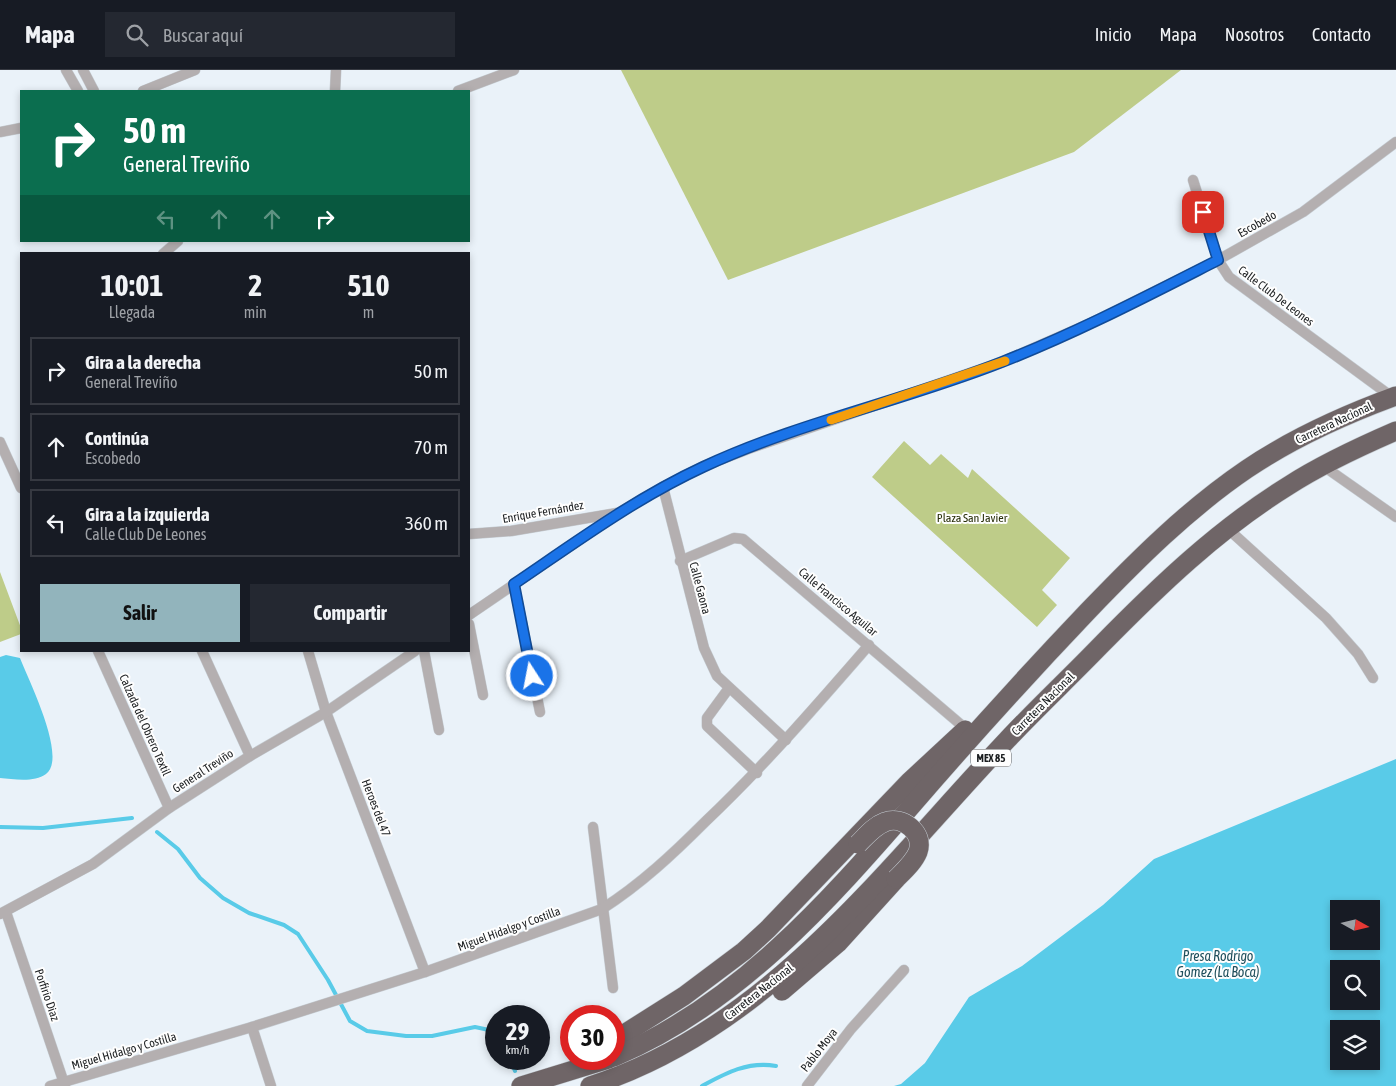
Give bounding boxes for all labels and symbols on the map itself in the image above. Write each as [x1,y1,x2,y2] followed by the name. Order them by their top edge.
[1182,191,1224,233] pin
[1235,208,1279,240] street label: Escobedo
[1235,263,1317,329] street label: Calle Club De Leones
[1293,399,1375,447] street label: Carretera Nacional
[501,498,585,526] street label: Enrique Fernández
[937,511,1008,525] park label: Plaza San Javier
[686,560,714,616] street label: Calle Gaona
[796,565,881,639] street label: Calle Francisco Aguilar
[505,649,557,701] position arrow
[1009,669,1078,738] street label: Carretera Nacional
[116,672,174,779] street label: Calzada del Obrero Textil
[170,746,236,796] street label: General Treviño
[971,750,1011,766] road number: MEX 85
[359,777,393,839] street label: Heroes del 47
[1330,900,1380,950] north arrow
[456,904,562,954] street label: Miguel Hidalgo y Costilla
[1177,948,1259,980] water label: Presa Rodrigo Gomez (La Boca)
[722,960,797,1023] street label: Carretera Nacional
[32,967,63,1023] street label: Porfirio Diaz
[560,1005,625,1070] speed limit sign: 30
[798,1026,840,1074] street label: Pablo Moya
[70,1029,178,1073] street label: Miguel Hidalgo y Costilla

